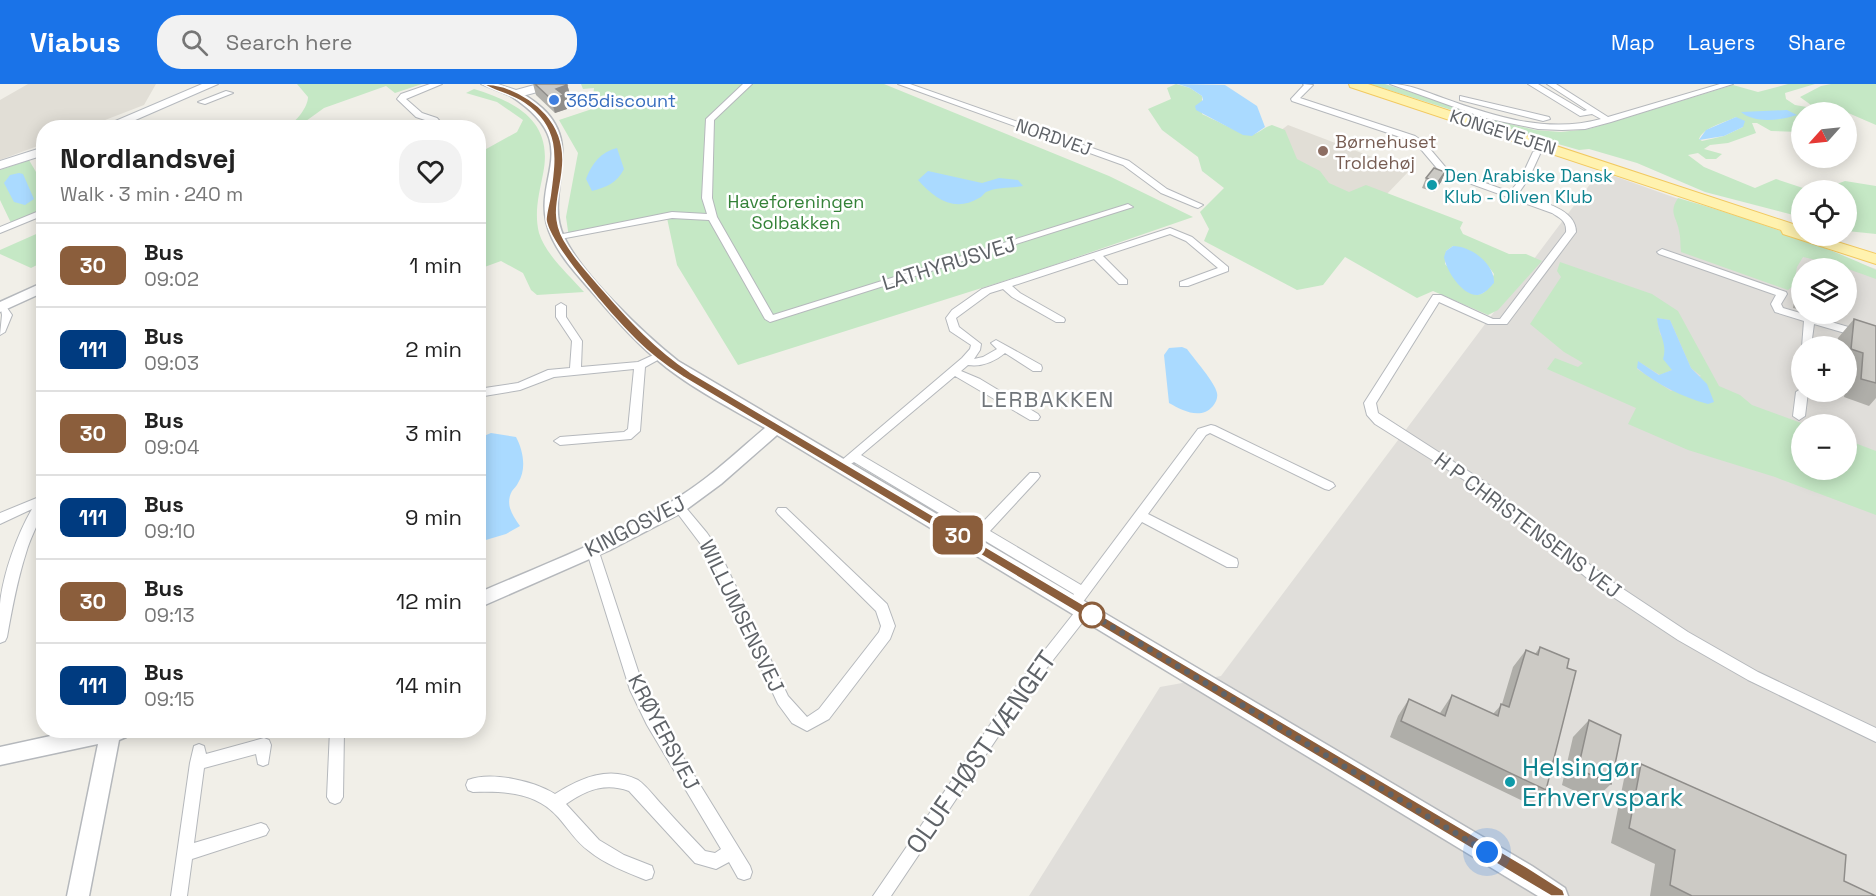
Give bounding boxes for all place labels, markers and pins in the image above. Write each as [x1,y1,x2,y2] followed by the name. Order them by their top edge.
[566,89,676,112] place label: 365discount
[547,93,561,107] marker: 365discount
[1335,130,1436,174] place label: Børnehuset Troldehøj
[1316,144,1330,158] marker: Børnehuset Troldehøj
[1444,164,1613,208] place label: Den Arabiske Dansk Klub - Oliven Klub
[1425,178,1439,192] marker: Den Arabiske Dansk Klub - Oliven Klub
[1079,602,1105,628] unlabelled marker
[1522,750,1683,814] place label: Helsingør Erhvervspark
[1503,775,1517,789] marker: Helsingør Erhvervspark

